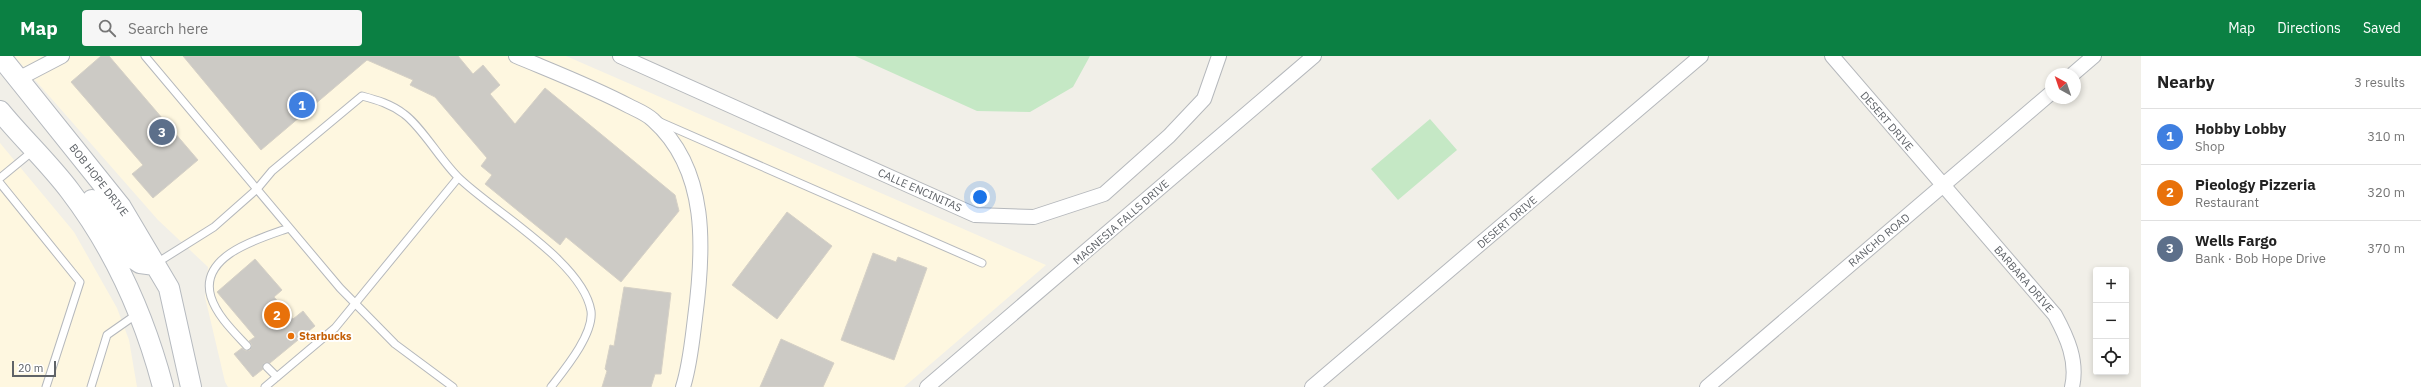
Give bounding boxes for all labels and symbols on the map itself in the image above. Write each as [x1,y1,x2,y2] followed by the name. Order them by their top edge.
[2045,68,2081,104] north arrow
[1857,88,1917,154] street label: DESERT DRIVE
[289,90,315,120] pin: 1
[149,117,175,147] pin: 3
[66,141,132,219] street label: BOB HOPE DRIVE
[876,165,964,215] street label: CALLE ENCINITAS
[1070,176,1172,268] street label: MAGNESIA FALLS DRIVE
[970,187,990,207] your location
[1474,193,1540,251] street label: DESERT DRIVE
[1845,210,1913,270] street label: RANCHO ROAD
[1991,243,2057,315] street label: BARBARA DRIVE
[264,300,290,330] pin: 2
[299,329,352,343] place label: Starbucks
[286,331,296,341] marker: Starbucks
[12,359,56,378] scale bar

